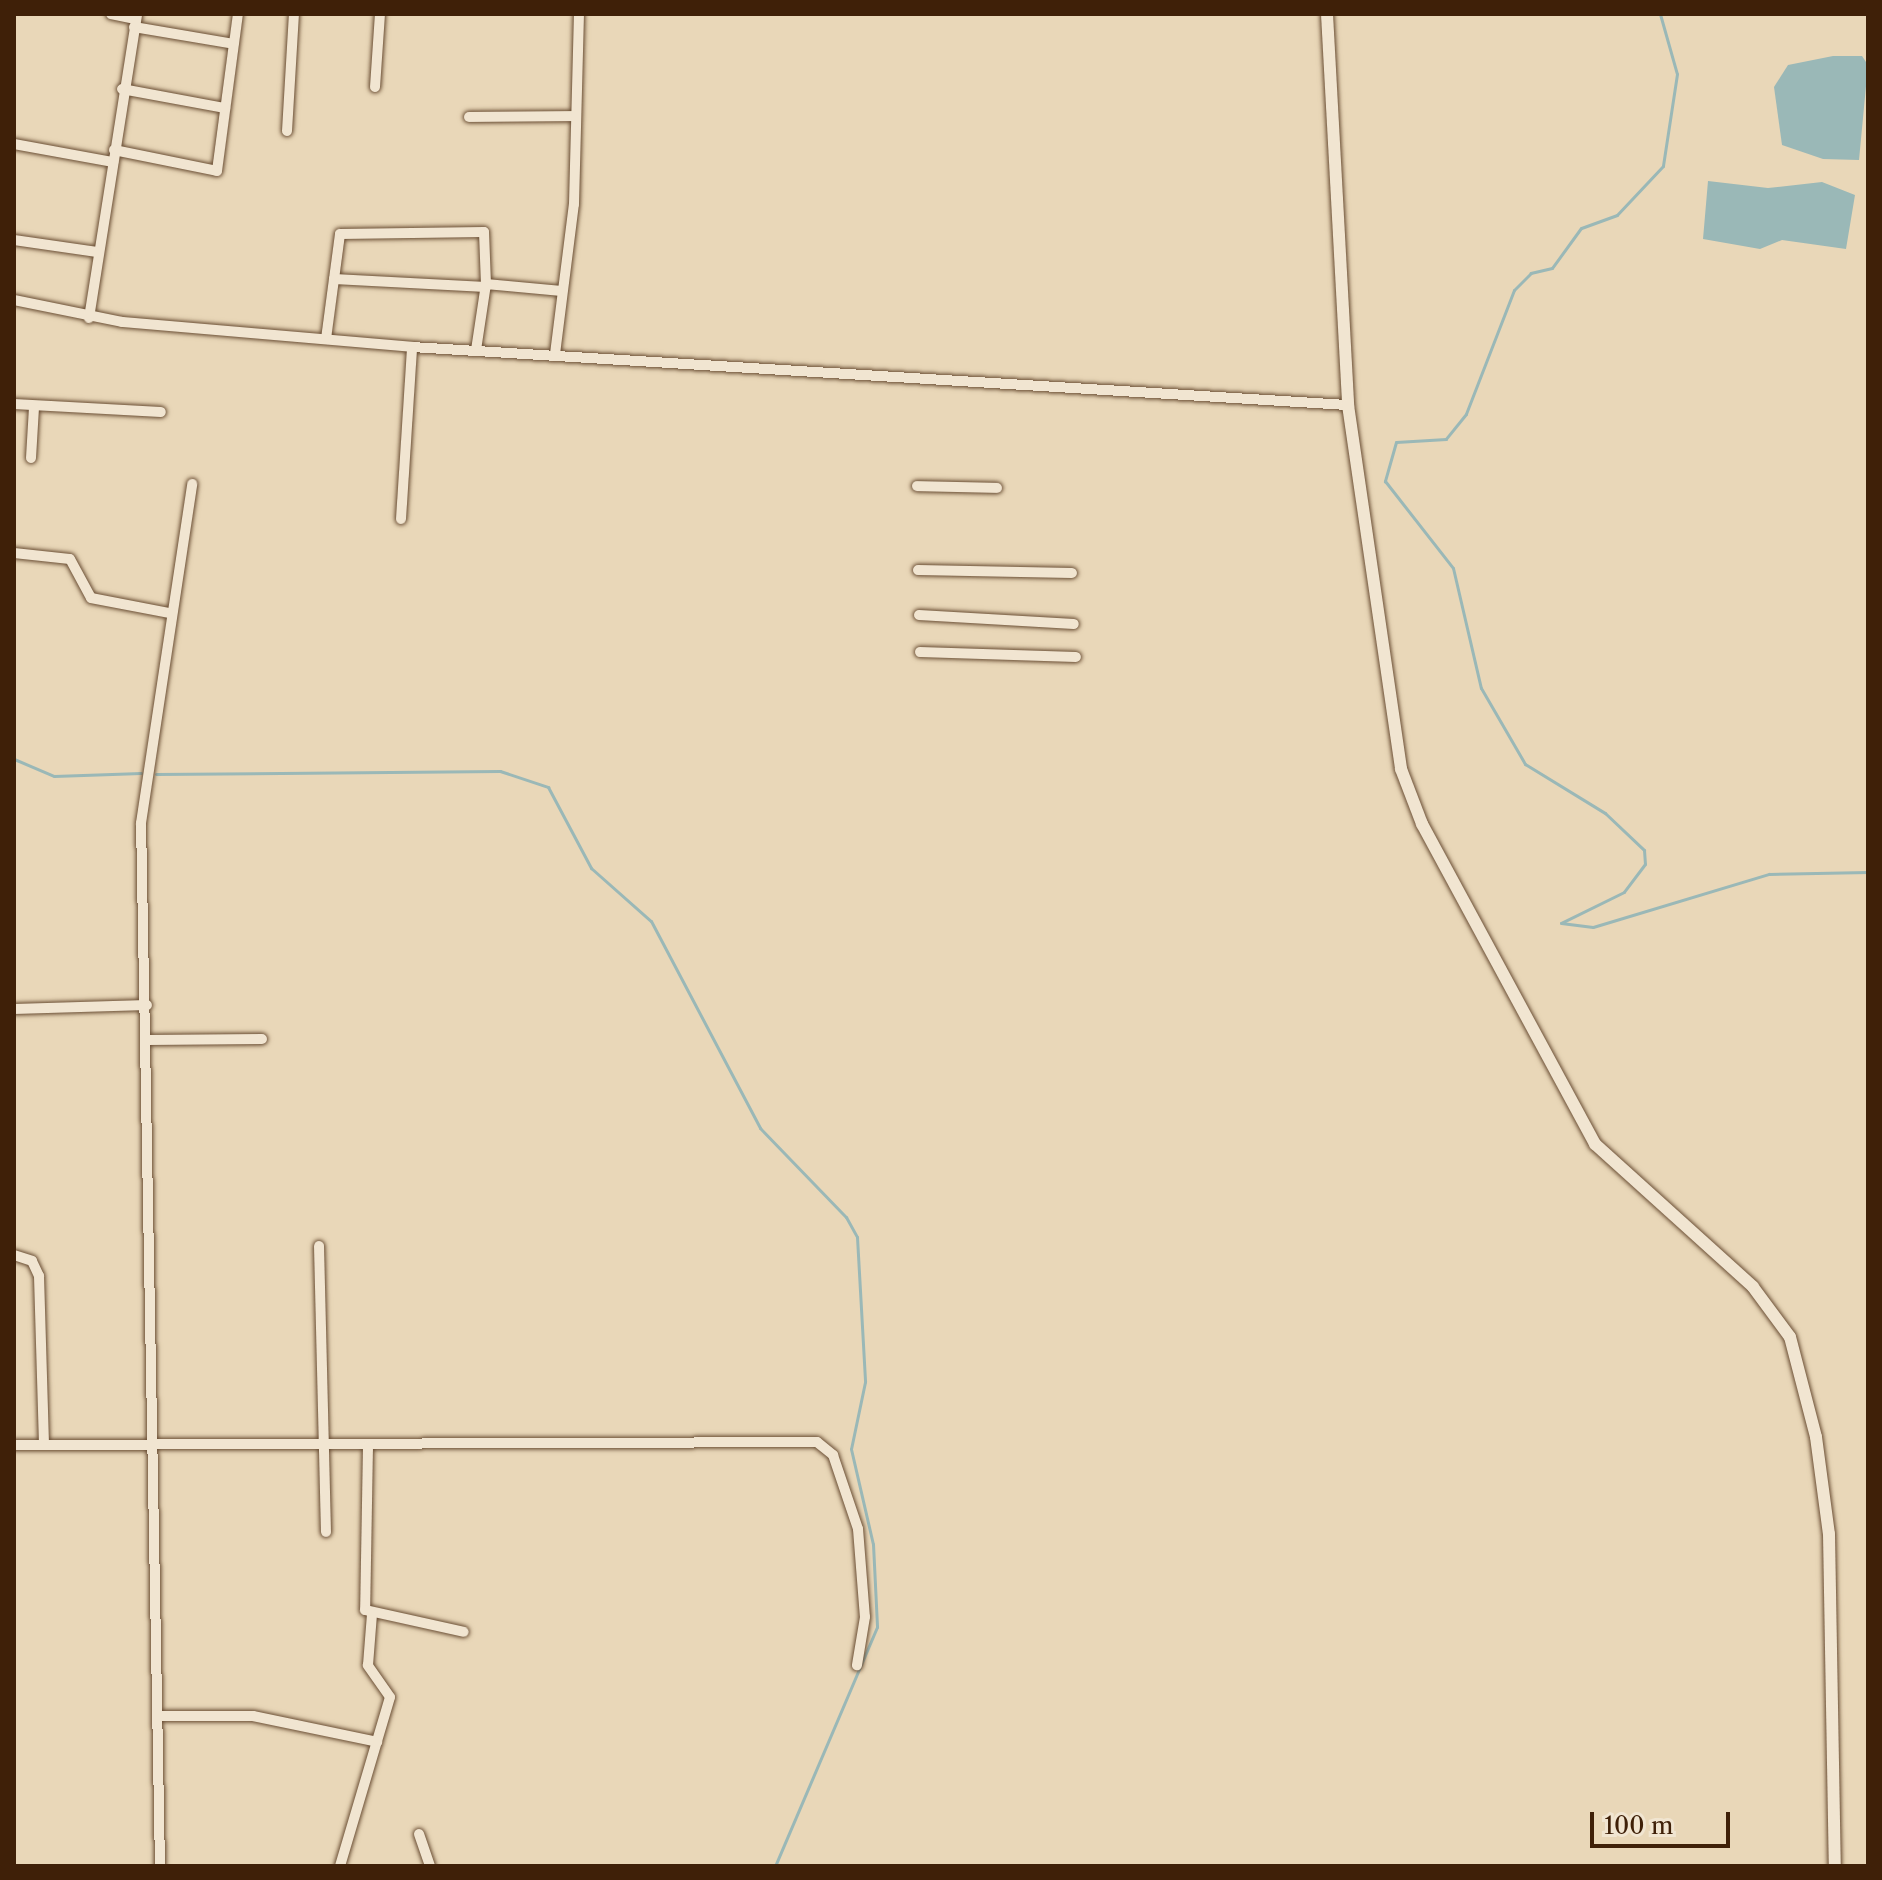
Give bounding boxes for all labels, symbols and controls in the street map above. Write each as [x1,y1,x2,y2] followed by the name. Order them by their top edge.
[1594,1796,1734,1846] scale bar
[1604,1811,1673,1840] text: 100 m

